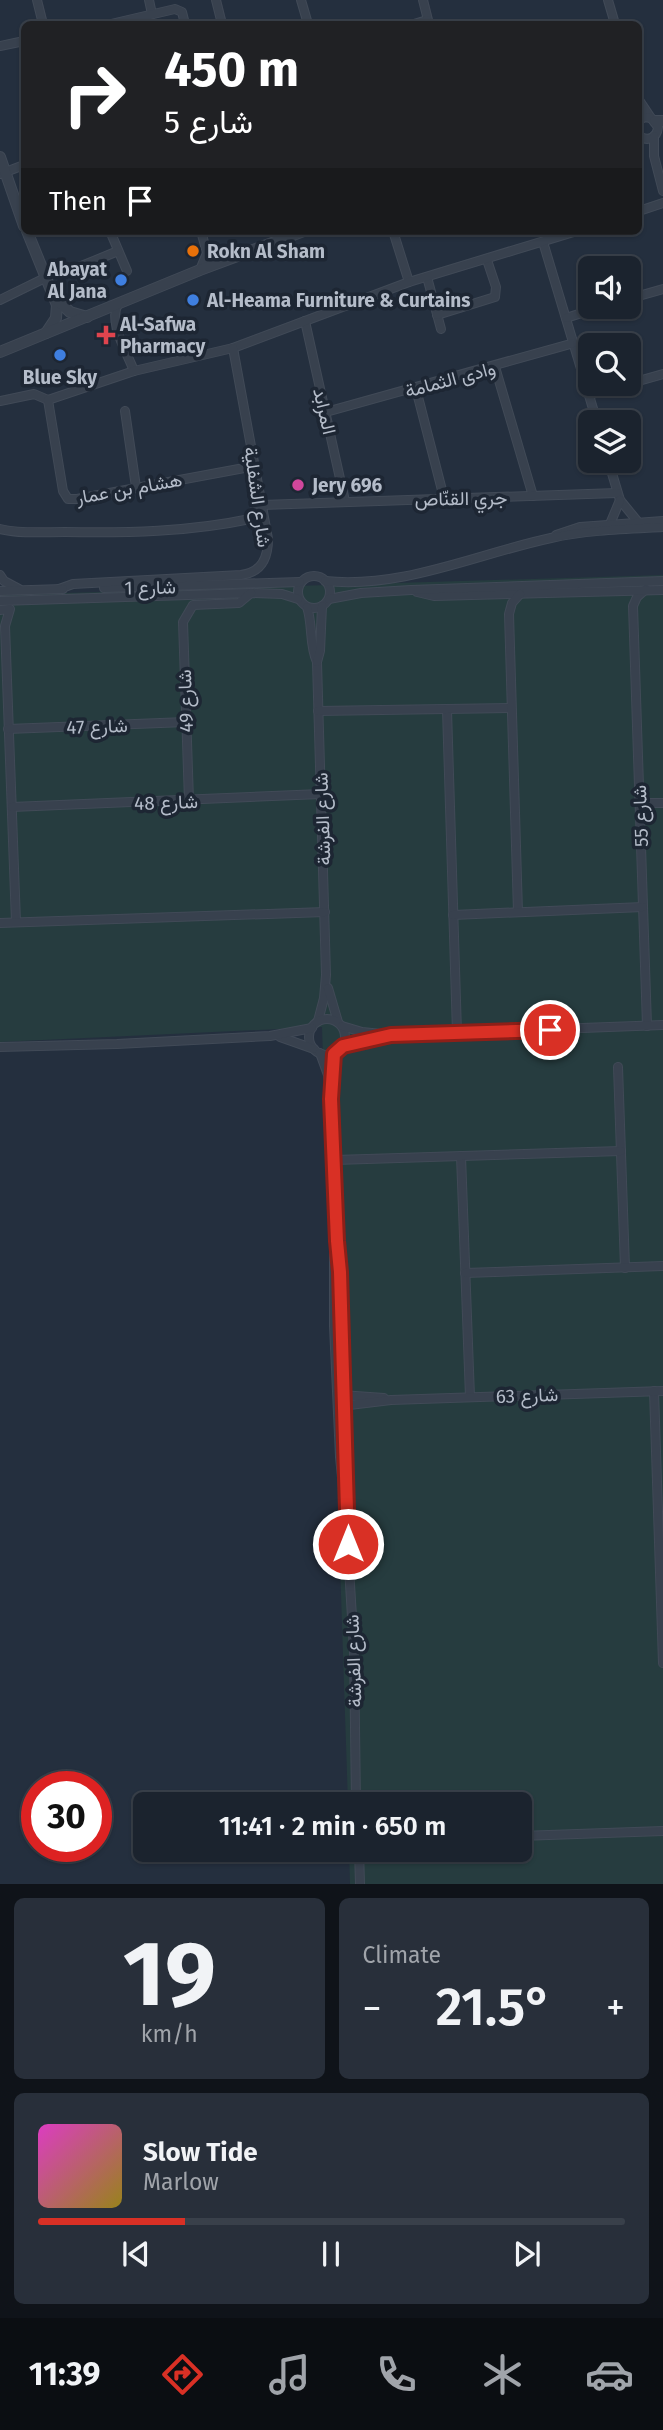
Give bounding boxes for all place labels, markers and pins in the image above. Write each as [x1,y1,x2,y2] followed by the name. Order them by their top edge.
[207,240,325,263] place label: Rokn Al Sham
[185,243,201,259] marker: Rokn Al Sham
[46,258,108,303] place label: Abayat Al Jana
[113,272,129,288] marker: Abayat Al Jana
[206,289,470,312] place label: Al-Heama Furniture & Curtains
[185,292,201,308] marker: Al-Heama Furniture & Curtains
[119,313,206,358] place label: Al-Safwa Pharmacy
[98,327,114,343] marker: Al-Safwa Pharmacy
[52,347,68,363] marker: Blue Sky
[23,366,97,389] place label: Blue Sky
[311,474,383,497] place label: Jery 696
[290,477,306,493] marker: Jery 696
[520,1000,580,1060] pin

